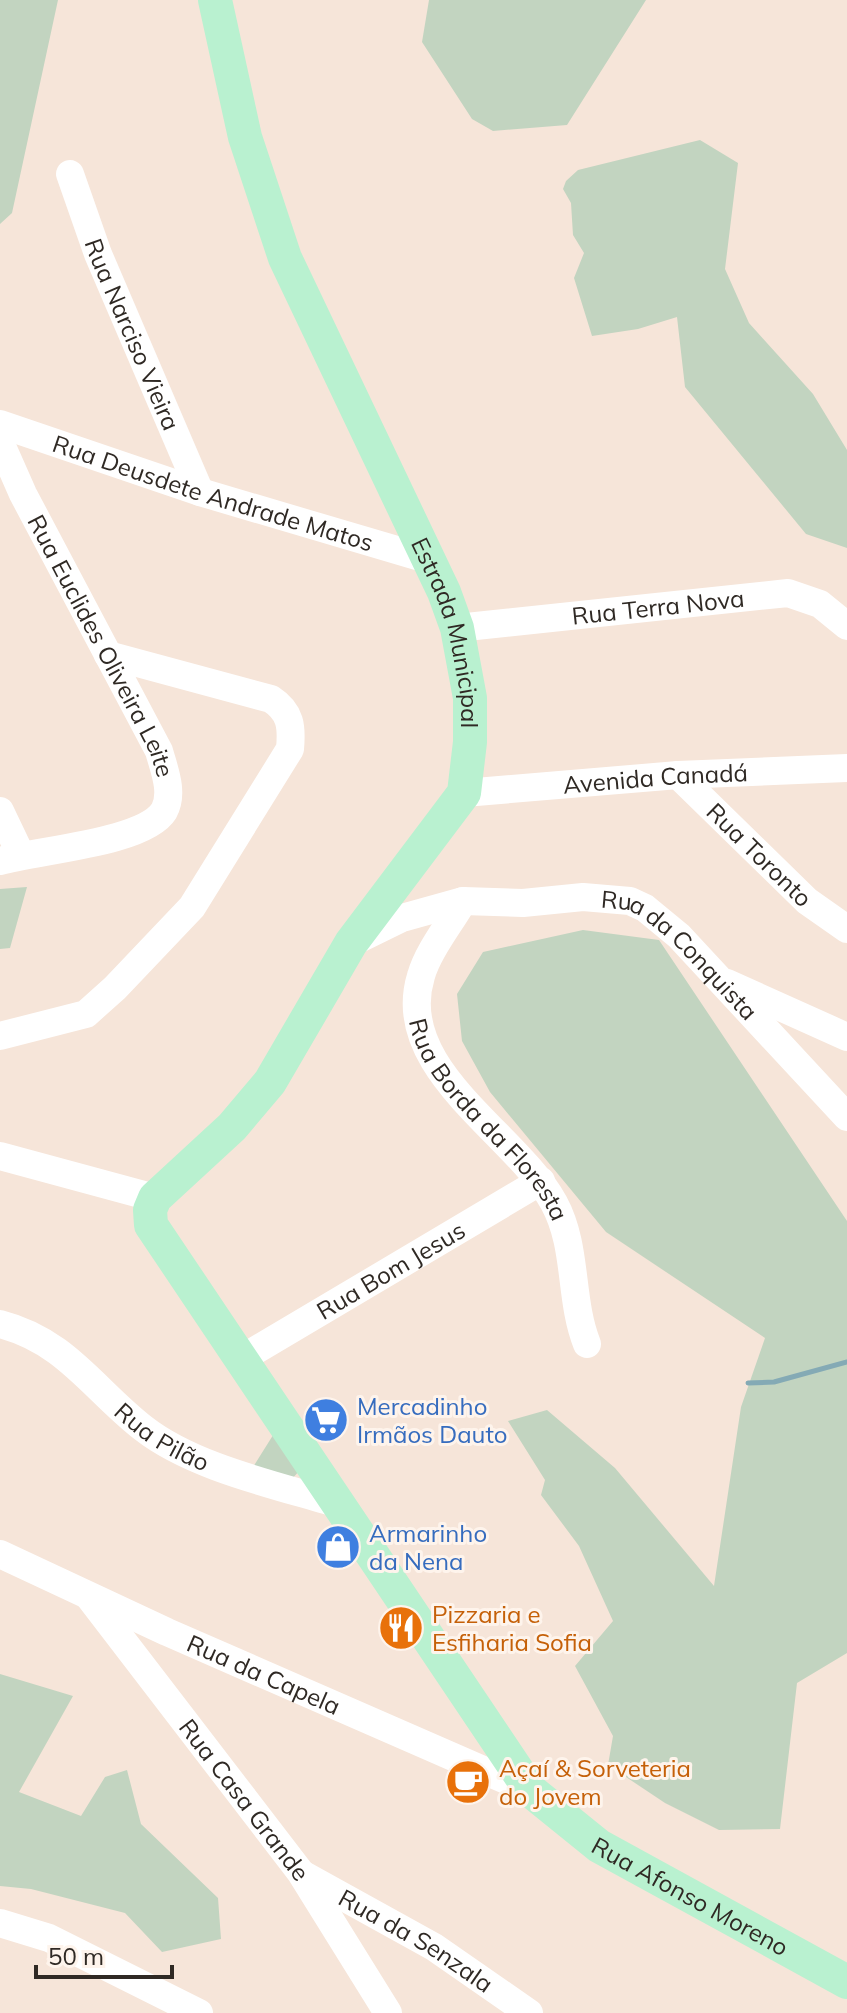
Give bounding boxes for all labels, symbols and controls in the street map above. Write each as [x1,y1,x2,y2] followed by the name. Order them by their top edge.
[79,234,187,435] street label: Rua Narciso Vieira
[49,428,377,557] street label: Rua Deusdete Andrade Matos
[22,509,181,780] street label: Rua Euclides Oliveira Leite
[405,532,485,728] street label: Estrada Municipal
[570,583,746,631] street label: Rua Terra Nova
[562,757,748,800] street label: Avenida Canadá
[700,796,819,913] street label: Rua Toronto
[600,884,764,1026] street label: Rua da Conquista
[403,1015,575,1225] street label: Rua Borda da Floresta
[311,1215,470,1326] street label: Rua Bom Jesus
[357,1391,507,1449] place label: Mercadinho Irmãos Dauto
[109,1396,214,1477] street label: Rua Pilão
[302,1396,350,1444] supermarket icon: Mercadinho Irmãos Dauto
[369,1518,487,1576] place label: Armarinho da Nena
[314,1523,362,1571] shop icon: Armarinho da Nena
[432,1599,592,1657] place label: Pizzaria e Esfiharia Sofia
[377,1604,425,1652] restaurant icon: Pizzaria e Esfiharia Sofia
[183,1628,345,1721] street label: Rua da Capela
[173,1713,316,1886] street label: Rua Casa Grande
[499,1753,691,1811] place label: Açaí & Sorveteria do Jovem
[444,1758,492,1806] cafe icon: Açaí & Sorveteria do Jovem
[587,1830,794,1962] street label: Rua Afonso Moreno
[334,1882,499,1999] street label: Rua da Senzala
[36,1929,172,1979] scale bar
[48,1941,104,1971] text: 50 m

